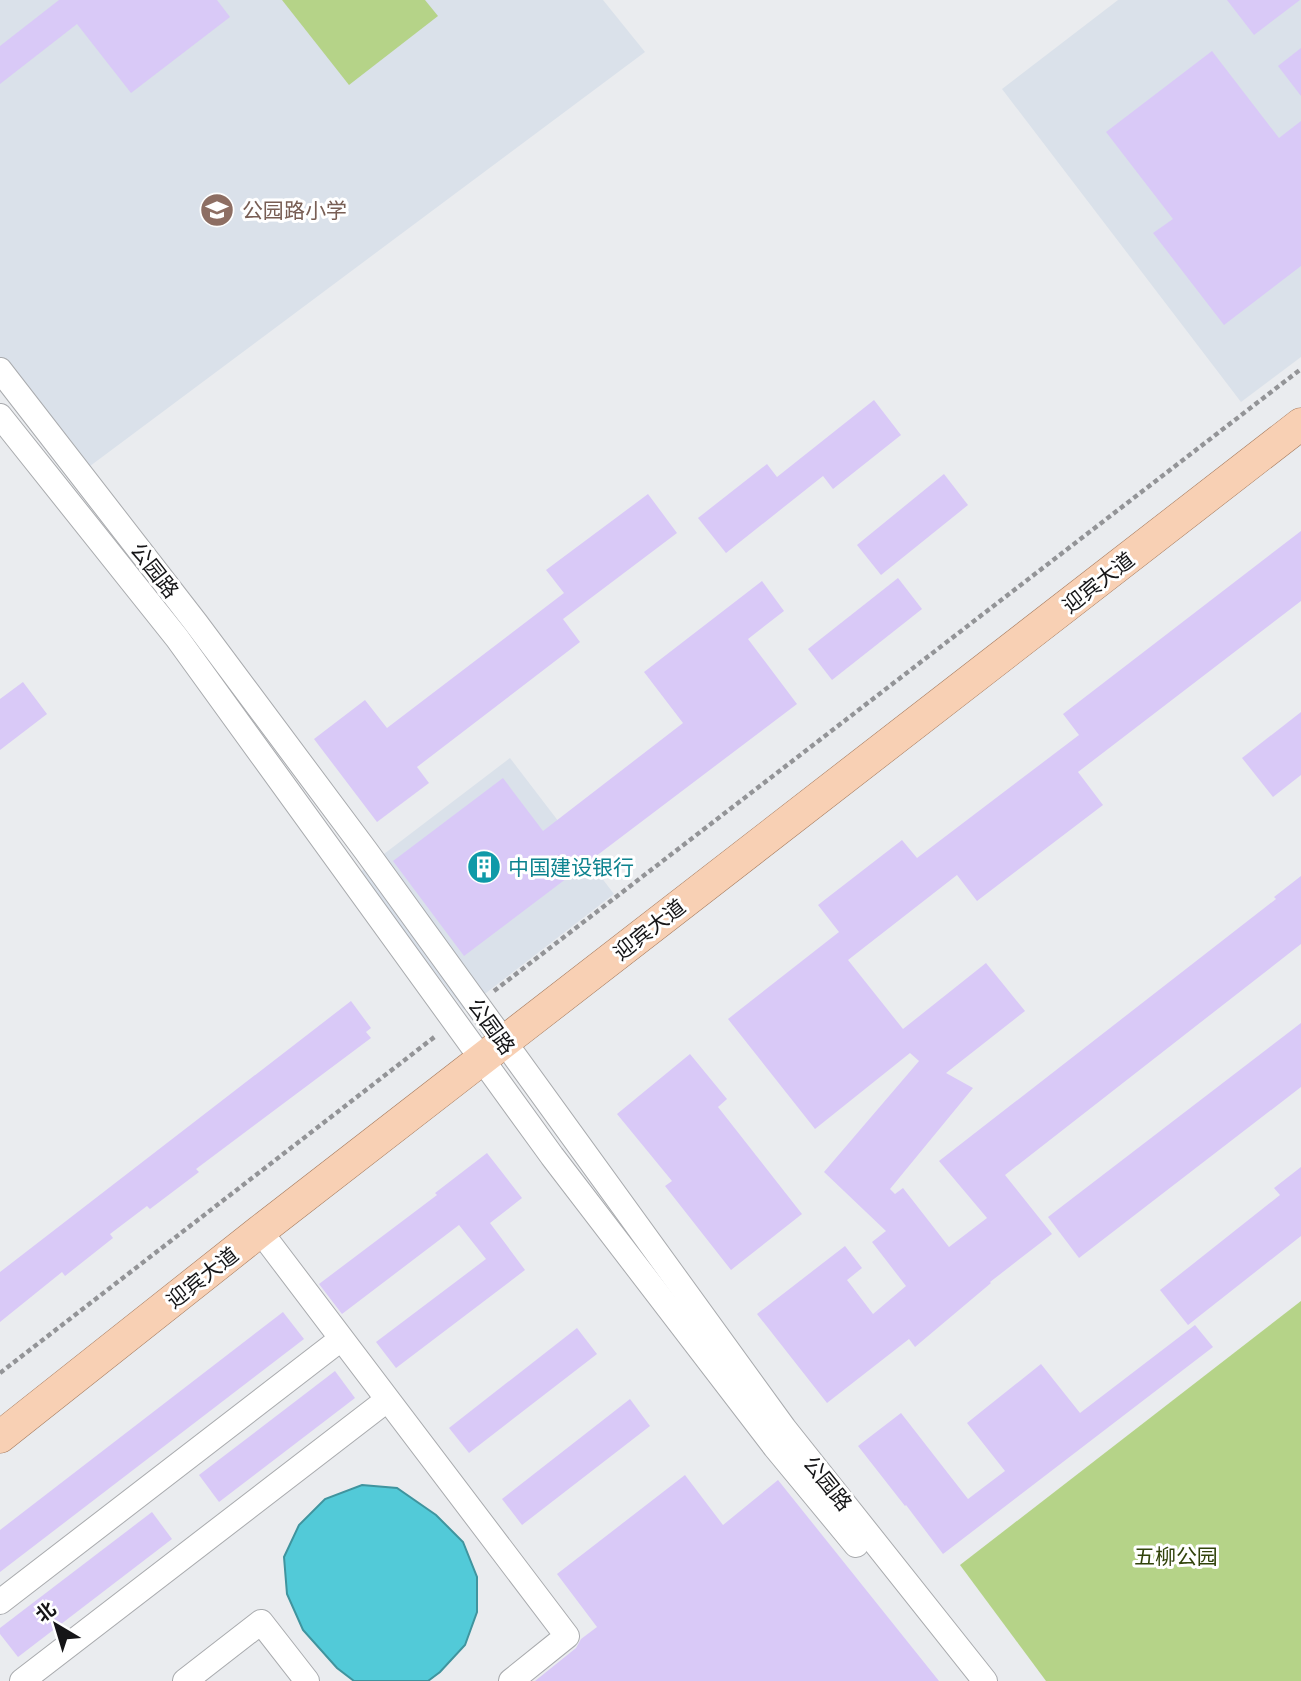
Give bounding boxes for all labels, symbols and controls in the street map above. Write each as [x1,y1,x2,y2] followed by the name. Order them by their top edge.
[198,191,236,229] school or university icon: 公园路小学
[242,196,347,224] place label: 公园路小学
[125,537,185,603] street label: 公园路
[1056,545,1140,619] street label: 迎宾大道
[465,848,503,886] building icon: 中国建设银行
[508,853,634,881] place label: 中国建设银行
[607,892,691,966] street label: 迎宾大道
[462,992,522,1060] street label: 公园路
[160,1240,244,1314] street label: 迎宾大道
[797,1450,859,1516] street label: 公园路
[1134,1542,1218,1570] park label: 五柳公园
[21,1590,91,1660] north arrow
[30,1596,61,1628] text: 北

